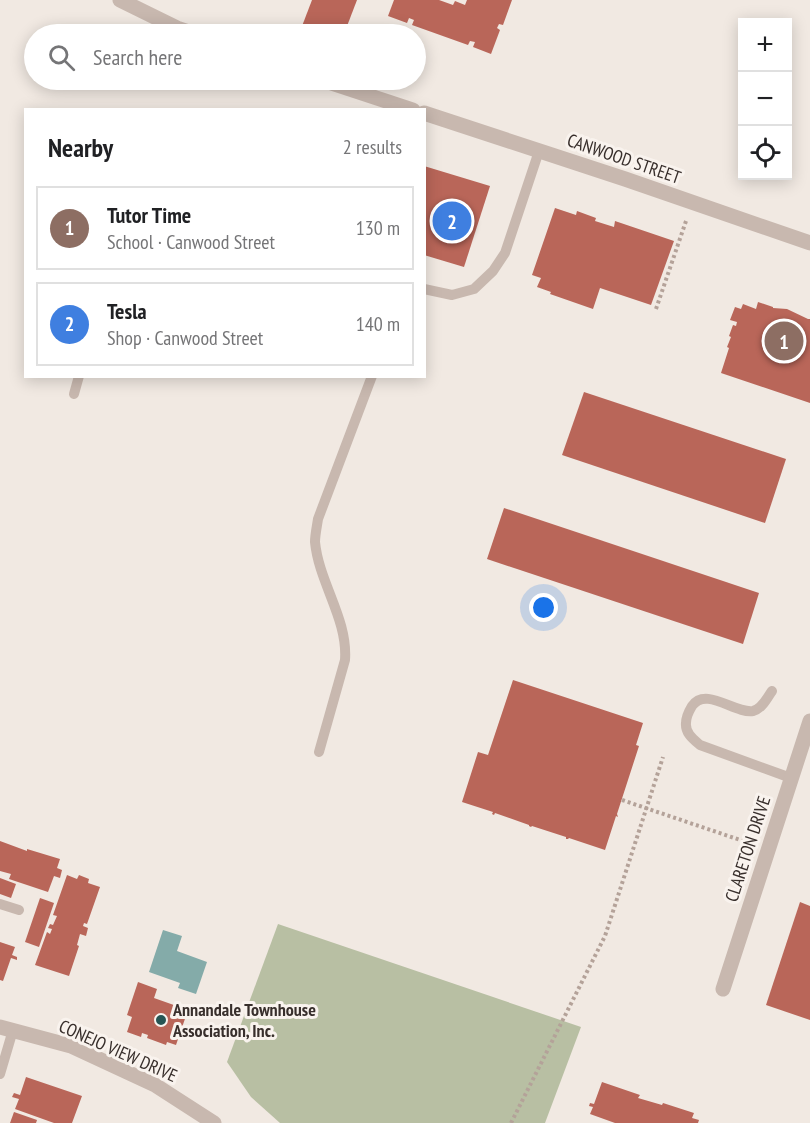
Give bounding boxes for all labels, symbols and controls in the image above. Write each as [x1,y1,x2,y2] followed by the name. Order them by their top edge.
[738,18,792,180] map controls
[738,18,792,72] button: +
[24,24,426,90] search box
[45,41,78,74] icon: search
[93,43,182,71] text: Search here
[738,72,792,126] button: −
[738,126,792,180] button: locate
[564,128,684,189] street label: CANWOOD STREET
[48,131,113,164] text: Nearby
[343,134,402,160] text: 2 results
[432,198,472,244] pin: 2
[107,201,191,229] text: Tutor Time
[65,215,74,241] text: 1
[356,215,400,241] text: 130 m
[107,229,275,255] text: School · Canwood Street
[107,297,147,325] text: Tesla
[65,311,74,337] text: 2
[356,311,400,337] text: 140 m
[764,318,804,364] pin: 1
[107,325,263,351] text: Shop · Canwood Street
[529,593,558,622] your location
[720,793,775,905] street label: CLARETON DRIVE
[172,998,316,1042] place label: Annandale Townhouse Association, Inc.
[154,1013,168,1027] marker: Annandale Townhouse Association, Inc.
[56,1014,181,1087] street label: CONEJO VIEW DRIVE

